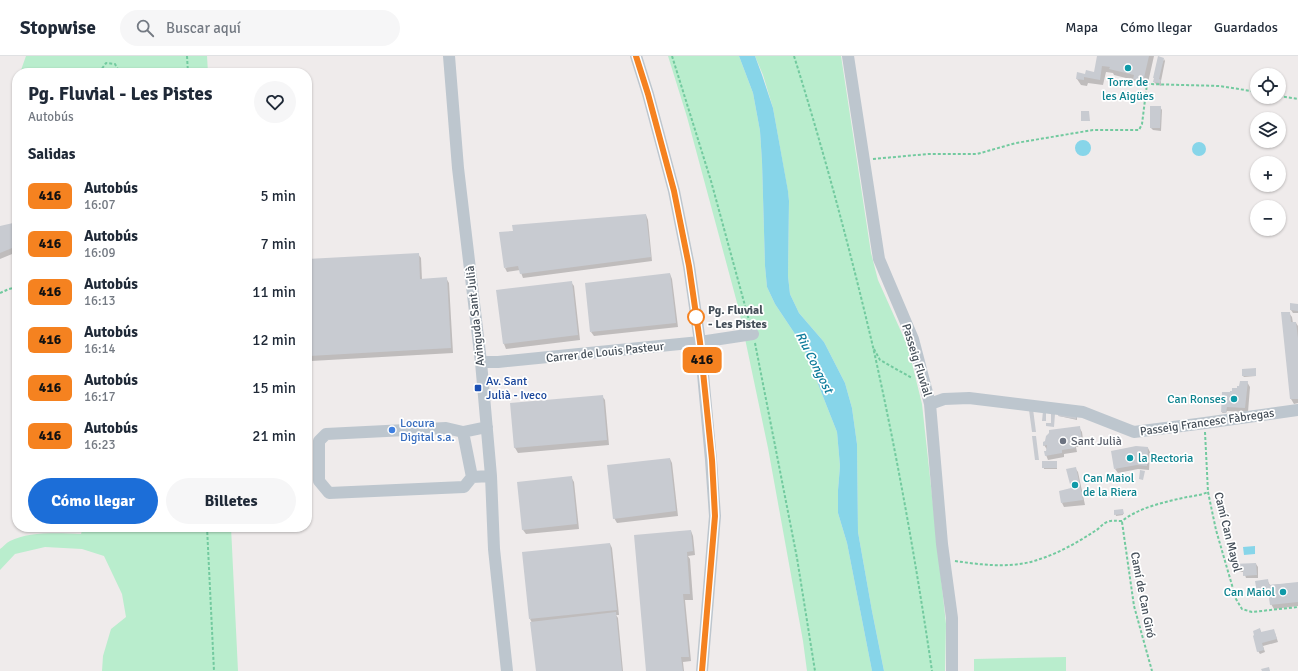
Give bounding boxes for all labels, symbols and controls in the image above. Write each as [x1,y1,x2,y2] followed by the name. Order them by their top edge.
[120,10,400,46] search box
[20,16,96,40] text: Stopwise
[134,17,156,39] icon: search
[166,19,241,37] text: Buscar aquí
[1065,19,1098,36] text: Mapa
[1120,19,1192,36] text: Cómo llegar
[1214,19,1278,36] text: Guardados
[1123,63,1133,73] marker: Torre de les Aigües
[1250,68,1286,236] map controls
[1250,68,1286,104] button: locate
[1102,75,1154,104] place label: Torre de les Aigües
[254,81,296,123] button: heart
[28,82,212,106] text: Pg. Fluvial - Les Pistes
[28,109,74,125] text: Autobús
[1250,112,1286,148] button: layers
[28,145,75,163] text: Salidas
[1250,156,1286,192] button: +
[84,179,138,197] text: Autobús
[39,187,61,204] text: 416
[260,187,296,205] text: 5 min
[84,197,116,213] text: 16:07
[1250,200,1286,236] button: −
[84,227,138,245] text: Autobús
[39,235,61,252] text: 416
[260,235,296,253] text: 7 min
[84,245,116,261] text: 16:09
[463,265,488,367] street label: Avinguda Sant Julià
[84,275,138,293] text: Autobús
[39,283,61,300] text: 416
[252,283,296,301] text: 11 min
[84,293,116,309] text: 16:13
[708,303,768,332] place label: Pg. Fluvial - Les Pistes
[687,308,705,326] marker: Pg. Fluvial - Les Pistes
[898,322,935,399] street label: Passeig Fluvial
[84,323,138,341] text: Autobús
[792,329,837,397] water label: Riu Congost
[39,331,61,348] text: 416
[252,331,296,349] text: 12 min
[545,339,665,366] street label: Carrer de Louis Pasteur
[84,341,116,357] text: 16:14
[679,347,725,373] line badge: 416
[691,351,713,368] text: 416
[84,371,138,389] text: Autobús
[486,374,547,403] place label: Av. Sant Julià - Iveco
[39,379,61,396] text: 416
[252,379,296,397] text: 15 min
[473,383,483,393] marker: Av. Sant Julià - Iveco
[84,389,116,405] text: 16:17
[1167,392,1226,407] place label: Can Ronses
[1229,394,1239,404] marker: Can Ronses
[1139,406,1275,439] street label: Passeig Francesc Fàbregas
[400,416,455,445] place label: Locura Digital s.a.
[84,419,138,437] text: Autobús
[387,425,397,435] marker: Locura Digital s.a.
[39,427,61,444] text: 416
[252,427,296,445] text: 21 min
[1071,434,1122,449] place label: Sant Julià
[1058,436,1068,446] marker: Sant Julià
[84,437,116,453] text: 16:23
[1138,451,1193,466] place label: la Rectoria
[1125,453,1135,463] marker: la Rectoria
[1083,471,1137,500] place label: Can Maiol de la Riera
[28,478,158,524] button: Cómo llegar
[166,478,296,524] button: Billetes
[1070,480,1080,490] marker: Can Maiol de la Riera
[1210,491,1245,574] street label: Camí Can Mayol
[1127,551,1158,639] street label: Camí de Can Giró
[1224,585,1275,600] place label: Can Maiol
[1278,587,1288,597] marker: Can Maiol

